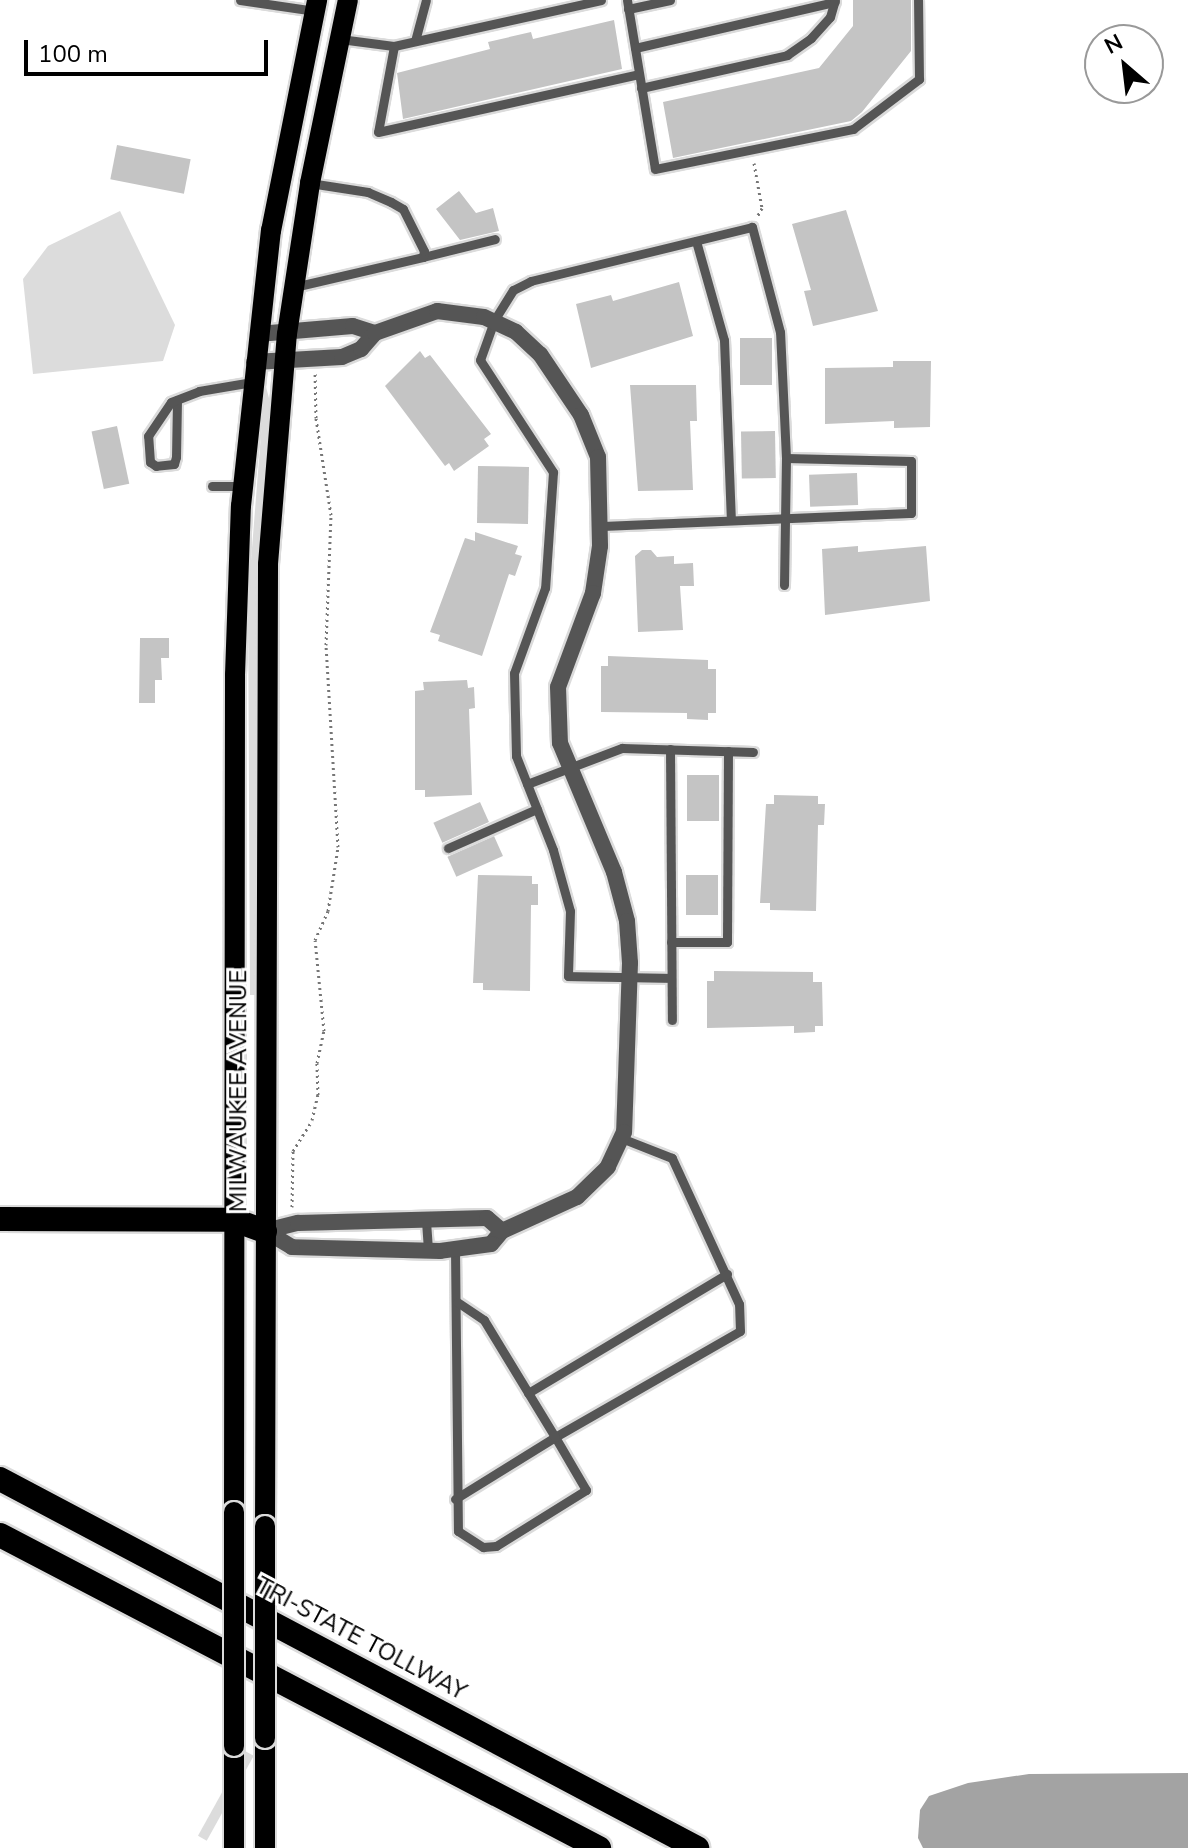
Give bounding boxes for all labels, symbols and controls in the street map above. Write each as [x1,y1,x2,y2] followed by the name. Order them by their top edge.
[28,24,272,74] scale bar
[1084,24,1164,104] north arrow
[1099,27,1128,62] text: N
[38,38,108,70] text: 100 m
[225,970,253,1212] street label: MILWAUKEE AVENUE
[251,1571,471,1707] street label: TRI-STATE TOLLWAY

